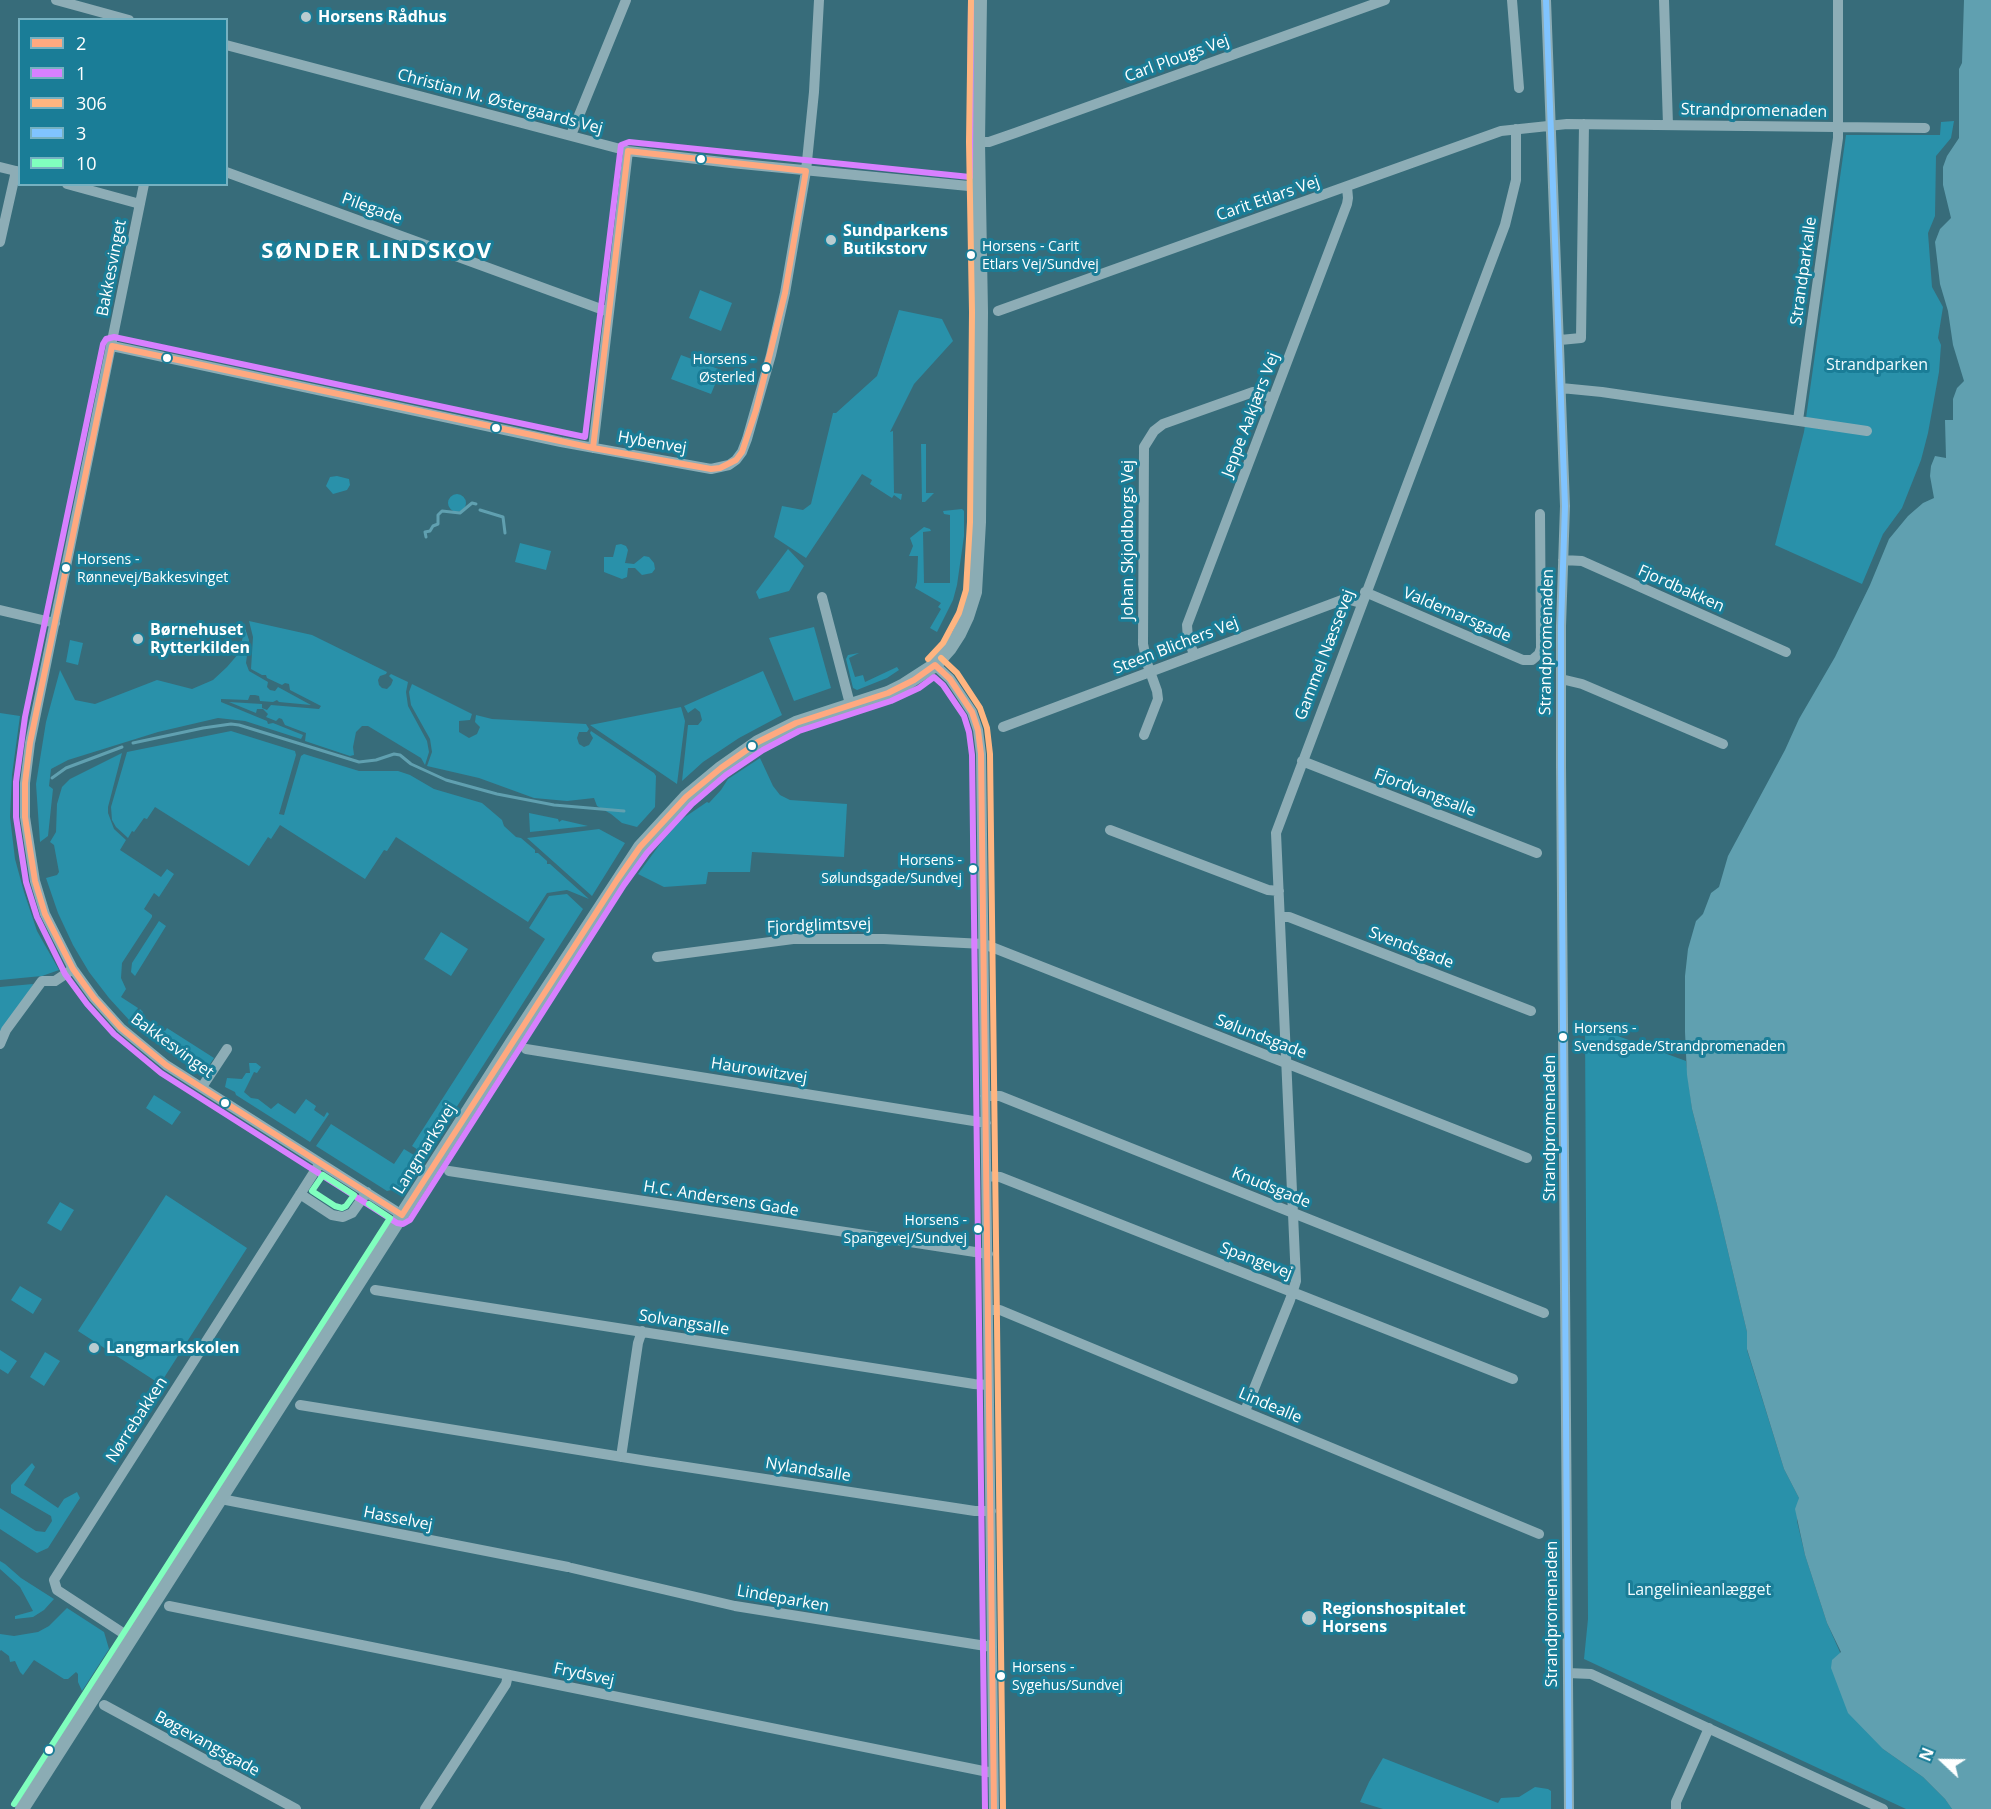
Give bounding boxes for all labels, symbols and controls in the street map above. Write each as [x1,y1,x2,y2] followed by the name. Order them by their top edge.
[318,7,447,27] place label: Horsens Rådhus
[299,10,313,24] marker: Horsens Rådhus
[18,18,228,186] legend
[76,31,86,55] text: 2
[1122,31,1232,87] street label: Carl Plougs Vej
[76,61,86,85] text: 1
[395,65,605,139] street label: Christian M. Østergaards Vej
[76,91,107,115] text: 306
[1681,100,1827,122] street label: Strandpromenaden
[76,121,86,145] text: 3
[76,151,97,175] text: 10
[695,153,707,165] unlabelled marker
[1214,172,1322,226] street label: Carit Etlars Vej
[339,189,405,229] street label: Pilegade
[1787,216,1821,326] street label: Strandparkalle
[93,218,131,318] street label: Bakkesvinget
[843,221,948,259] place label: Sundparkens Butikstorv
[824,233,838,247] marker: Sundparkens Butikstorv
[261,239,493,265] district label: SØNDER LINDSKOV
[982,239,1099,272] place label: Horsens - Carit Etlars Vej/Sundvej
[965,249,977,261] marker: Horsens - Carit Etlars Vej/Sundvej
[1218,350,1284,480] street label: Jeppe Aakjærs Vej
[161,352,173,364] unlabelled marker
[693,352,755,384] place label: Horsens - Østerled
[1826,355,1928,375] park label: Strandparken
[760,362,772,374] marker: Horsens - Østerled
[490,422,502,434] unlabelled marker
[616,428,688,458] street label: Hybenvej
[1118,460,1138,620] street label: Johan Skjoldborgs Vej
[77,552,228,584] place label: Horsens - Rønnevej/Bakkesvinget
[1635,561,1727,617] street label: Fjordbakken
[60,562,72,574] marker: Horsens - Rønnevej/Bakkesvinget
[1536,569,1558,715] street label: Strandpromenaden
[1400,584,1514,646] street label: Valdemarsgade
[1291,587,1359,723] street label: Gammel Næssevej
[1111,613,1241,679] street label: Steen Blichers Vej
[150,620,250,658] place label: Børnehuset Rytterkilden
[131,632,145,646] marker: Børnehuset Rytterkilden
[746,740,758,752] unlabelled marker
[1372,765,1478,821] street label: Fjordvangsalle
[821,853,962,886] place label: Horsens - Sølundsgade/Sundvej
[967,863,979,875] marker: Horsens - Sølundsgade/Sundvej
[767,915,871,937] street label: Fjordglimtsvej
[1366,923,1456,973] street label: Svendsgade
[127,1009,217,1083] street label: Bakkesvinget
[1213,1011,1309,1063] street label: Sølundsgade
[1574,1021,1786,1054] place label: Horsens - Svendsgade/Strandpromenaden
[1557,1031,1569,1043] marker: Horsens - Svendsgade/Strandpromenaden
[709,1054,809,1088] street label: Haurowitzvej
[1540,1055,1560,1201] street label: Strandpromenaden
[219,1097,231,1109] unlabelled marker
[390,1100,460,1198] street label: Langmarksvej
[1229,1164,1313,1212] street label: Knudsgade
[642,1177,800,1221] street label: H.C. Andersens Gade
[844,1213,967,1246] place label: Horsens - Spangevej/Sundvej
[972,1223,984,1235] marker: Horsens - Spangevej/Sundvej
[1217,1238,1295,1284] street label: Spangevej
[637,1306,731,1340] street label: Solvangsalle
[106,1338,239,1358] place label: Langmarkskolen
[87,1341,101,1355] marker: Langmarkskolen
[102,1374,172,1466] street label: Nørrebakken
[1235,1384,1305,1428] street label: Lindealle
[764,1454,852,1486] street label: Nylandsalle
[362,1503,434,1535] street label: Hasselvej
[1542,1541,1562,1687] street label: Strandpromenaden
[1627,1580,1771,1600] park label: Langelinieanlægget
[735,1581,831,1617] street label: Lindeparken
[1322,1599,1466,1637] place label: Regionshospitalet Horsens
[1300,1609,1318,1627] marker: Regionshospitalet Horsens
[552,1659,616,1691] street label: Frydsvej
[1012,1660,1123,1692] place label: Horsens - Sygehus/Sundvej
[995,1670,1007,1682] marker: Horsens - Sygehus/Sundvej
[151,1707,263,1781] street label: Bøgevangsgade
[1913,1731,1973,1791] north arrow
[43,1744,55,1756] unlabelled marker
[1914,1744,1939,1764] text: N

